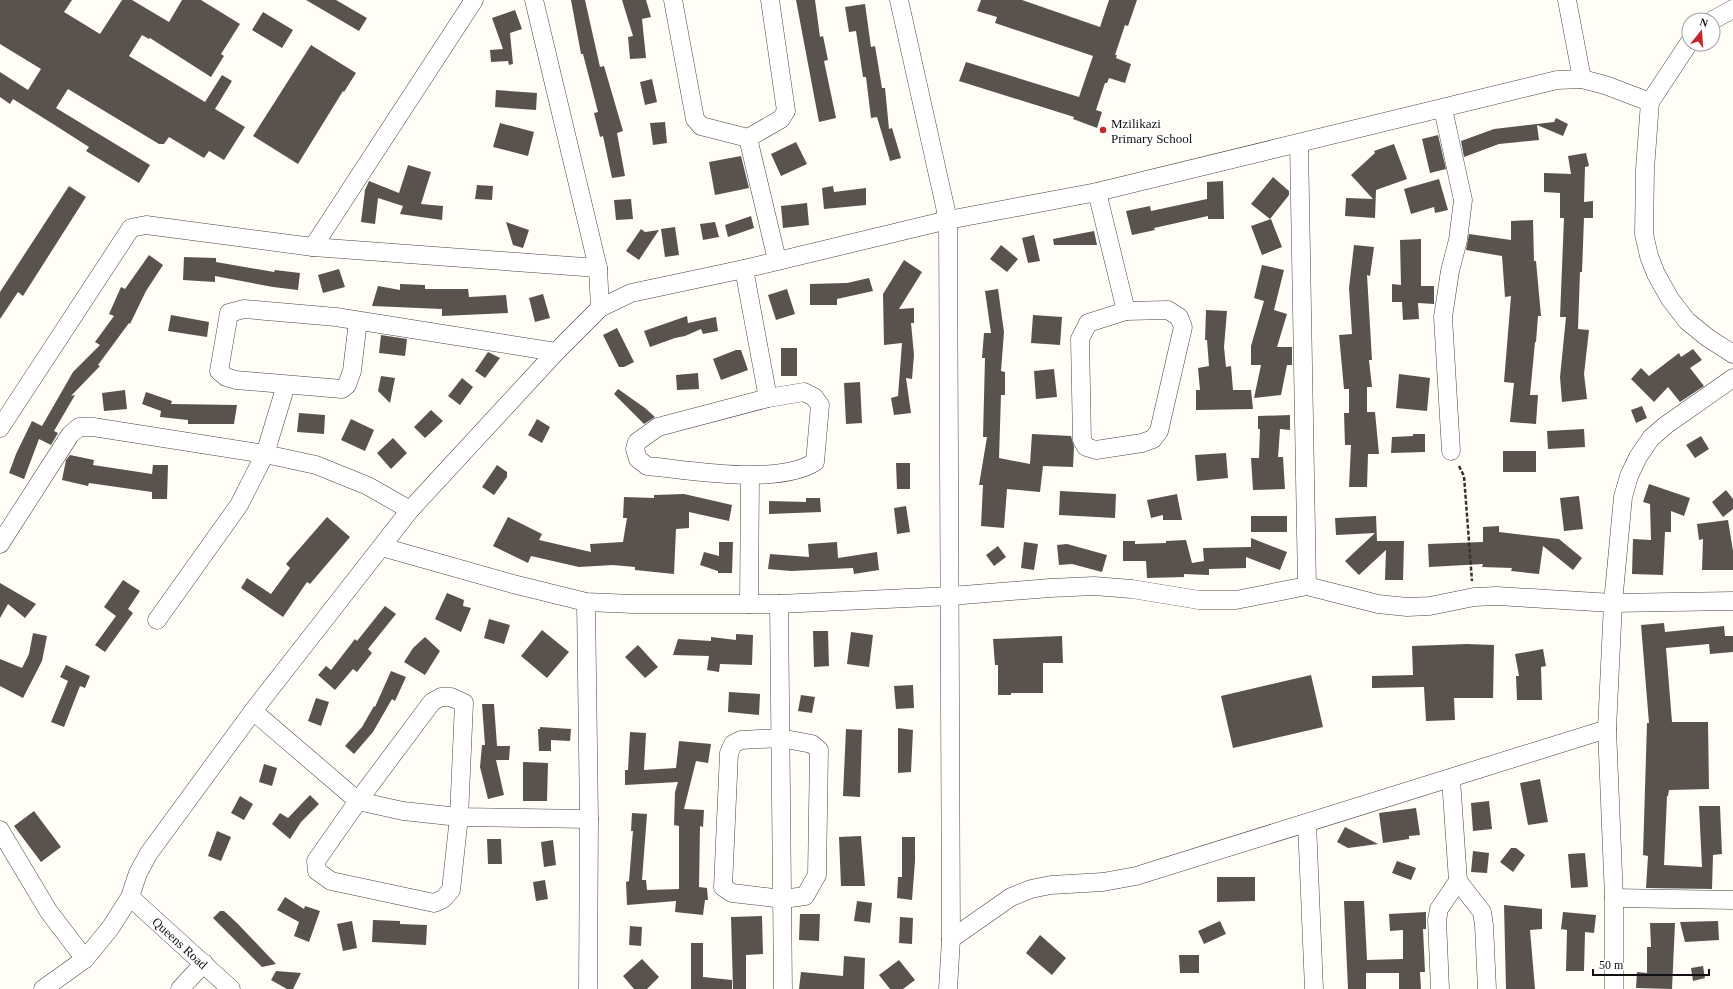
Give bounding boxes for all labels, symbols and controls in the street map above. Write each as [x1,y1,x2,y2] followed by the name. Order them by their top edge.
[1681,12,1721,52] north arrow
[1698,16,1710,29] text: N
[1111,116,1193,146] place label: Mzilikazi Primary School
[1098,125,1108,135] marker: Mzilikazi Primary School
[149,914,211,972] street label: Queens Road
[1593,951,1709,977] scale bar
[1599,958,1624,972] text: 50 m

